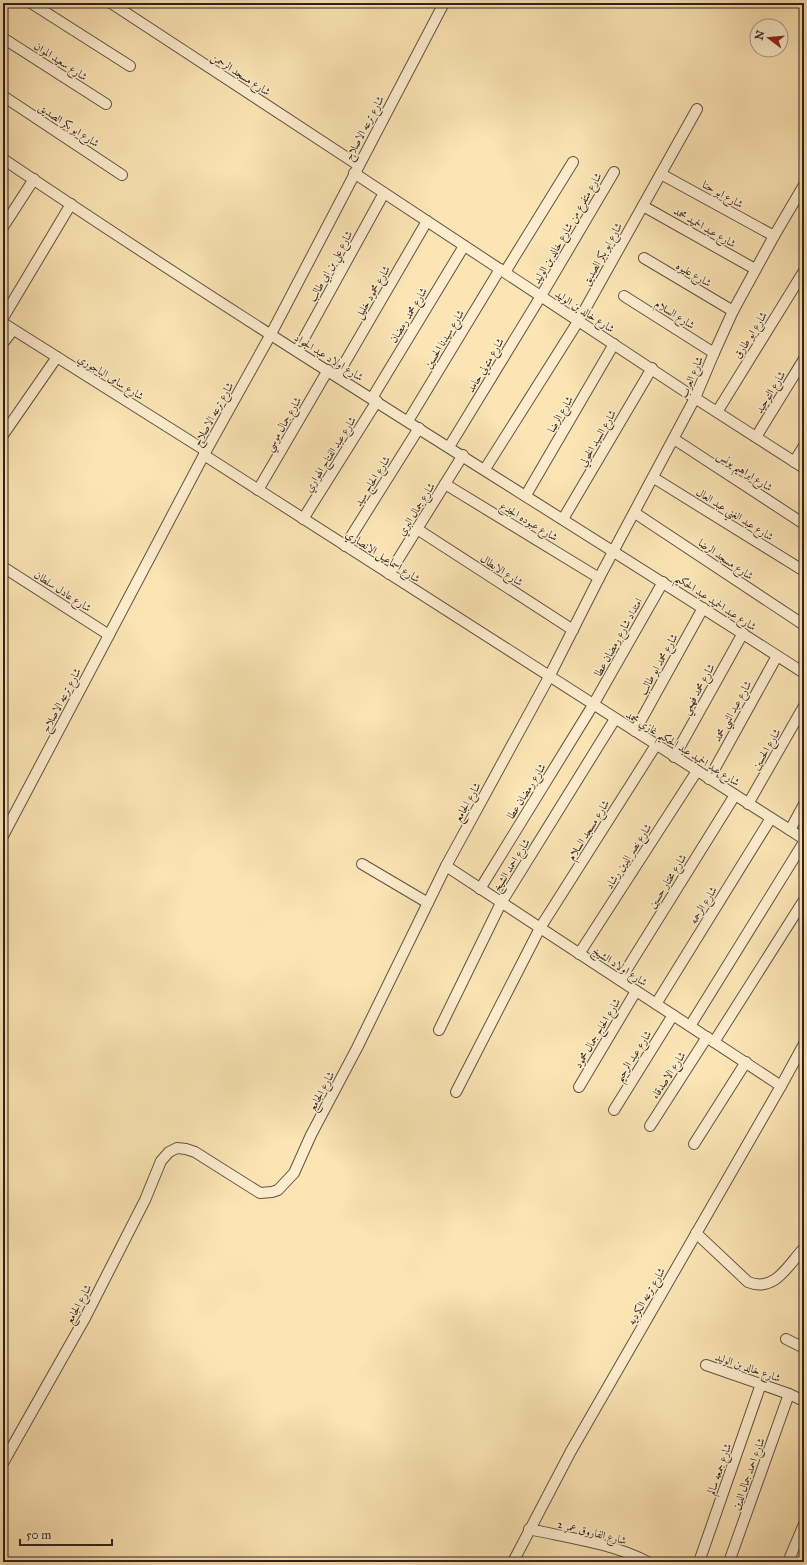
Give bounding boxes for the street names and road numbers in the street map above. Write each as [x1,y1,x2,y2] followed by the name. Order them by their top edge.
[30,39,90,86] street label: شارع سعيد الموان
[207,50,273,101] street label: شارع مسجد الرحمن
[342,94,390,165] street label: شارع ترعه الاصلاح
[34,101,102,152] street label: شارع ابو بكر الصديق
[530,170,607,288] street label: شارع متفرع من شارع خالد بن الوليد
[699,178,745,214] street label: شارع ابو حنا
[670,204,738,253] street label: شارع عبد الحميد محمد
[580,220,628,289] street label: شارع ابو بكر الصديق
[306,228,359,306] street label: شارع علي بن ابي طالب
[672,259,714,292] street label: شارع عليوه
[352,263,395,323] street label: شارع محمود خليل
[387,285,433,347] street label: شارع محمد رمضان
[551,287,617,338] street label: شارع خالد بن الوليد
[651,297,697,334] street label: شارع السلام
[422,307,470,373] street label: شارع سيدنا الحسين
[731,309,772,363] street label: شارع ابو طارق
[290,331,365,386] street label: شارع اولاد عبد الجواد
[464,336,509,396] street label: شارع متولي حامد
[74,352,146,405] street label: شارع سامى الباجوري
[677,355,709,401] street label: شارع العرب
[753,369,791,417] street label: شارع التوحيد
[191,380,240,450] street label: شارع ترعه الاصلاح
[545,394,579,436] street label: شارع الرضا
[263,395,308,456] street label: شارع جمال موسي
[576,408,621,470] street label: شارع السيد الخولي
[302,414,362,497] street label: شارع عبد الفتاح الهواري
[712,449,775,498] street label: شارع ابراهيم يونس
[352,454,396,511] street label: شارع الحاج سيد
[395,480,440,540] street label: شارع جمال البري
[692,485,776,547] street label: شارع عبد الغني عبد العال
[496,499,560,546] street label: شارع عبوده الجدع
[341,527,422,588] street label: شارع اسماعيل الانصاري
[694,536,756,585] street label: شارع مسجد الرضا
[476,552,525,592] street label: شارع الابطال
[30,568,94,617] street label: شارع عادل سلطان
[671,571,759,637] street label: شارع عبد الحميد عبد الحكيم
[592,596,648,680] street label: امتداد شارع رمضان عطا
[636,631,683,699] street label: شارع محمد ابو طالب
[679,662,721,719] street label: شارع محمد فهمي
[39,666,87,737] street label: شارع ترعه الاصلاح
[710,679,758,746] street label: شارع عبد النبي محمد
[621,708,742,792] street label: شارع عبد الحميد عبد الحكيم غازي محمد
[749,726,786,774] street label: شارع الحسين
[504,761,551,823] street label: شارع رمضان عطا
[451,780,486,826] street label: شارع الجامع
[565,798,615,864] street label: شارع مسجد السلام
[602,821,657,893] street label: شارع نصر الدين رشاد
[490,836,536,896] street label: شارع احمد الشيخ
[646,852,692,913] street label: شارع مختار حسين
[687,884,723,928] street label: شارع الرحمه
[588,944,650,992] street label: شارع اولاد الشيخ
[571,996,627,1073] street label: شارع الحاج جمال محمود
[612,1028,658,1087] street label: شارع عبد الرحيم
[648,1049,691,1103] street label: شارع الاصدقاء
[306,1069,340,1115] street label: شارع الجامع
[625,1265,671,1329] street label: شارع ترعه الكرديه
[63,1282,97,1328] street label: شارع الجامع
[712,1350,782,1388] street label: شارع خالد بن الوليد
[729,1436,770,1513] street label: شارع احمد جمال الدين
[705,1442,737,1498] street label: شارع جمعه سالم
[555,1518,628,1550] street label: شارع الفاروق عمر 2

